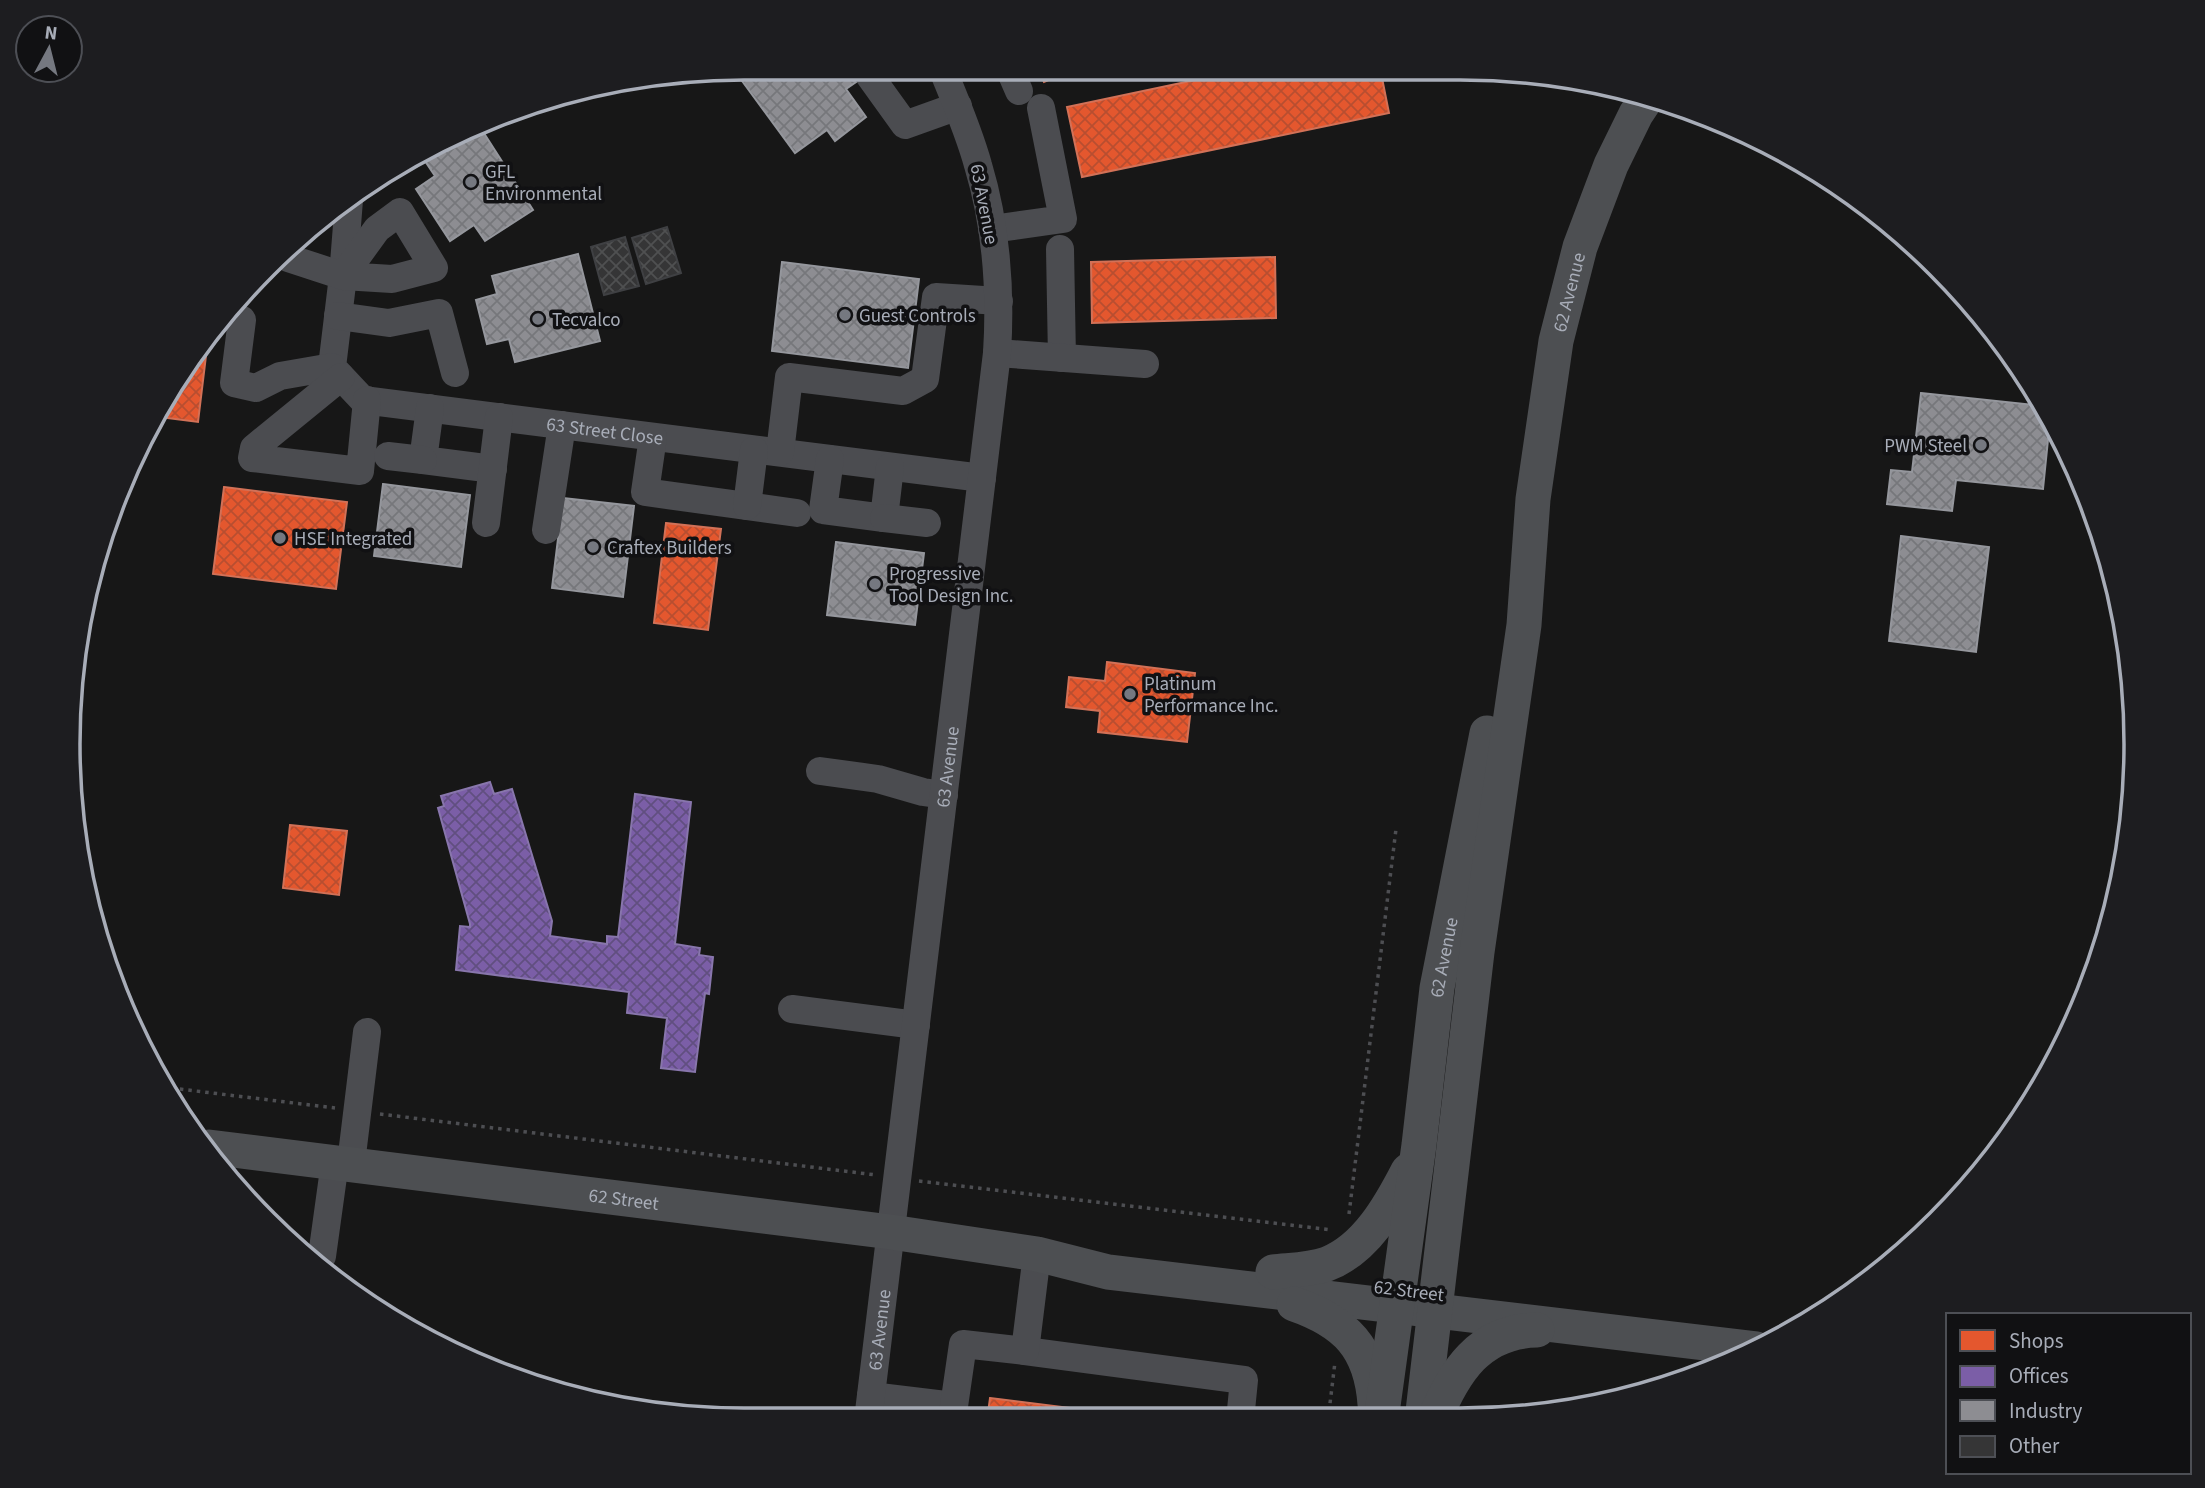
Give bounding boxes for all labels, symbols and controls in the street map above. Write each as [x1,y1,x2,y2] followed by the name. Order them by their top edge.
[14,14,84,84] north arrow
[43,19,59,48] text: N
[485,159,602,208] place label: GFL Environmental
[963,162,1005,247] street label: 63 Avenue
[463,174,479,190] marker: GFL Environmental
[1547,250,1593,335] street label: 62 Avenue
[859,303,976,330] place label: Guest Controls
[552,307,621,334] place label: Tecvalco
[837,307,853,323] marker: Guest Controls
[530,311,546,327] marker: Tecvalco
[545,411,665,453] street label: 63 Street Close
[1884,433,1967,460] place label: PWM Steel
[1973,437,1989,453] marker: PWM Steel
[294,526,412,553] place label: HSE Integrated
[272,530,288,546] marker: HSE Integrated
[607,535,732,562] place label: Craftex Builders
[585,539,601,555] marker: Craftex Builders
[889,561,1013,610] place label: Progressive Tool Design Inc.
[867,576,883,592] marker: Progressive Tool Design Inc.
[1144,671,1279,720] place label: Platinum Performance Inc.
[1122,686,1138,702] marker: Platinum Performance Inc.
[930,725,967,809] street label: 63 Avenue
[1424,915,1466,999] street label: 62 Avenue
[587,1182,661,1218] street label: 62 Street
[1372,1274,1446,1309] street label: 62 Street
[862,1288,899,1372] street label: 63 Avenue
[1946,1313,2191,1474] legend
[2009,1326,2064,1356] text: Shops
[2009,1361,2069,1391] text: Offices
[2009,1396,2082,1426] text: Industry
[2009,1431,2060,1461] text: Other

